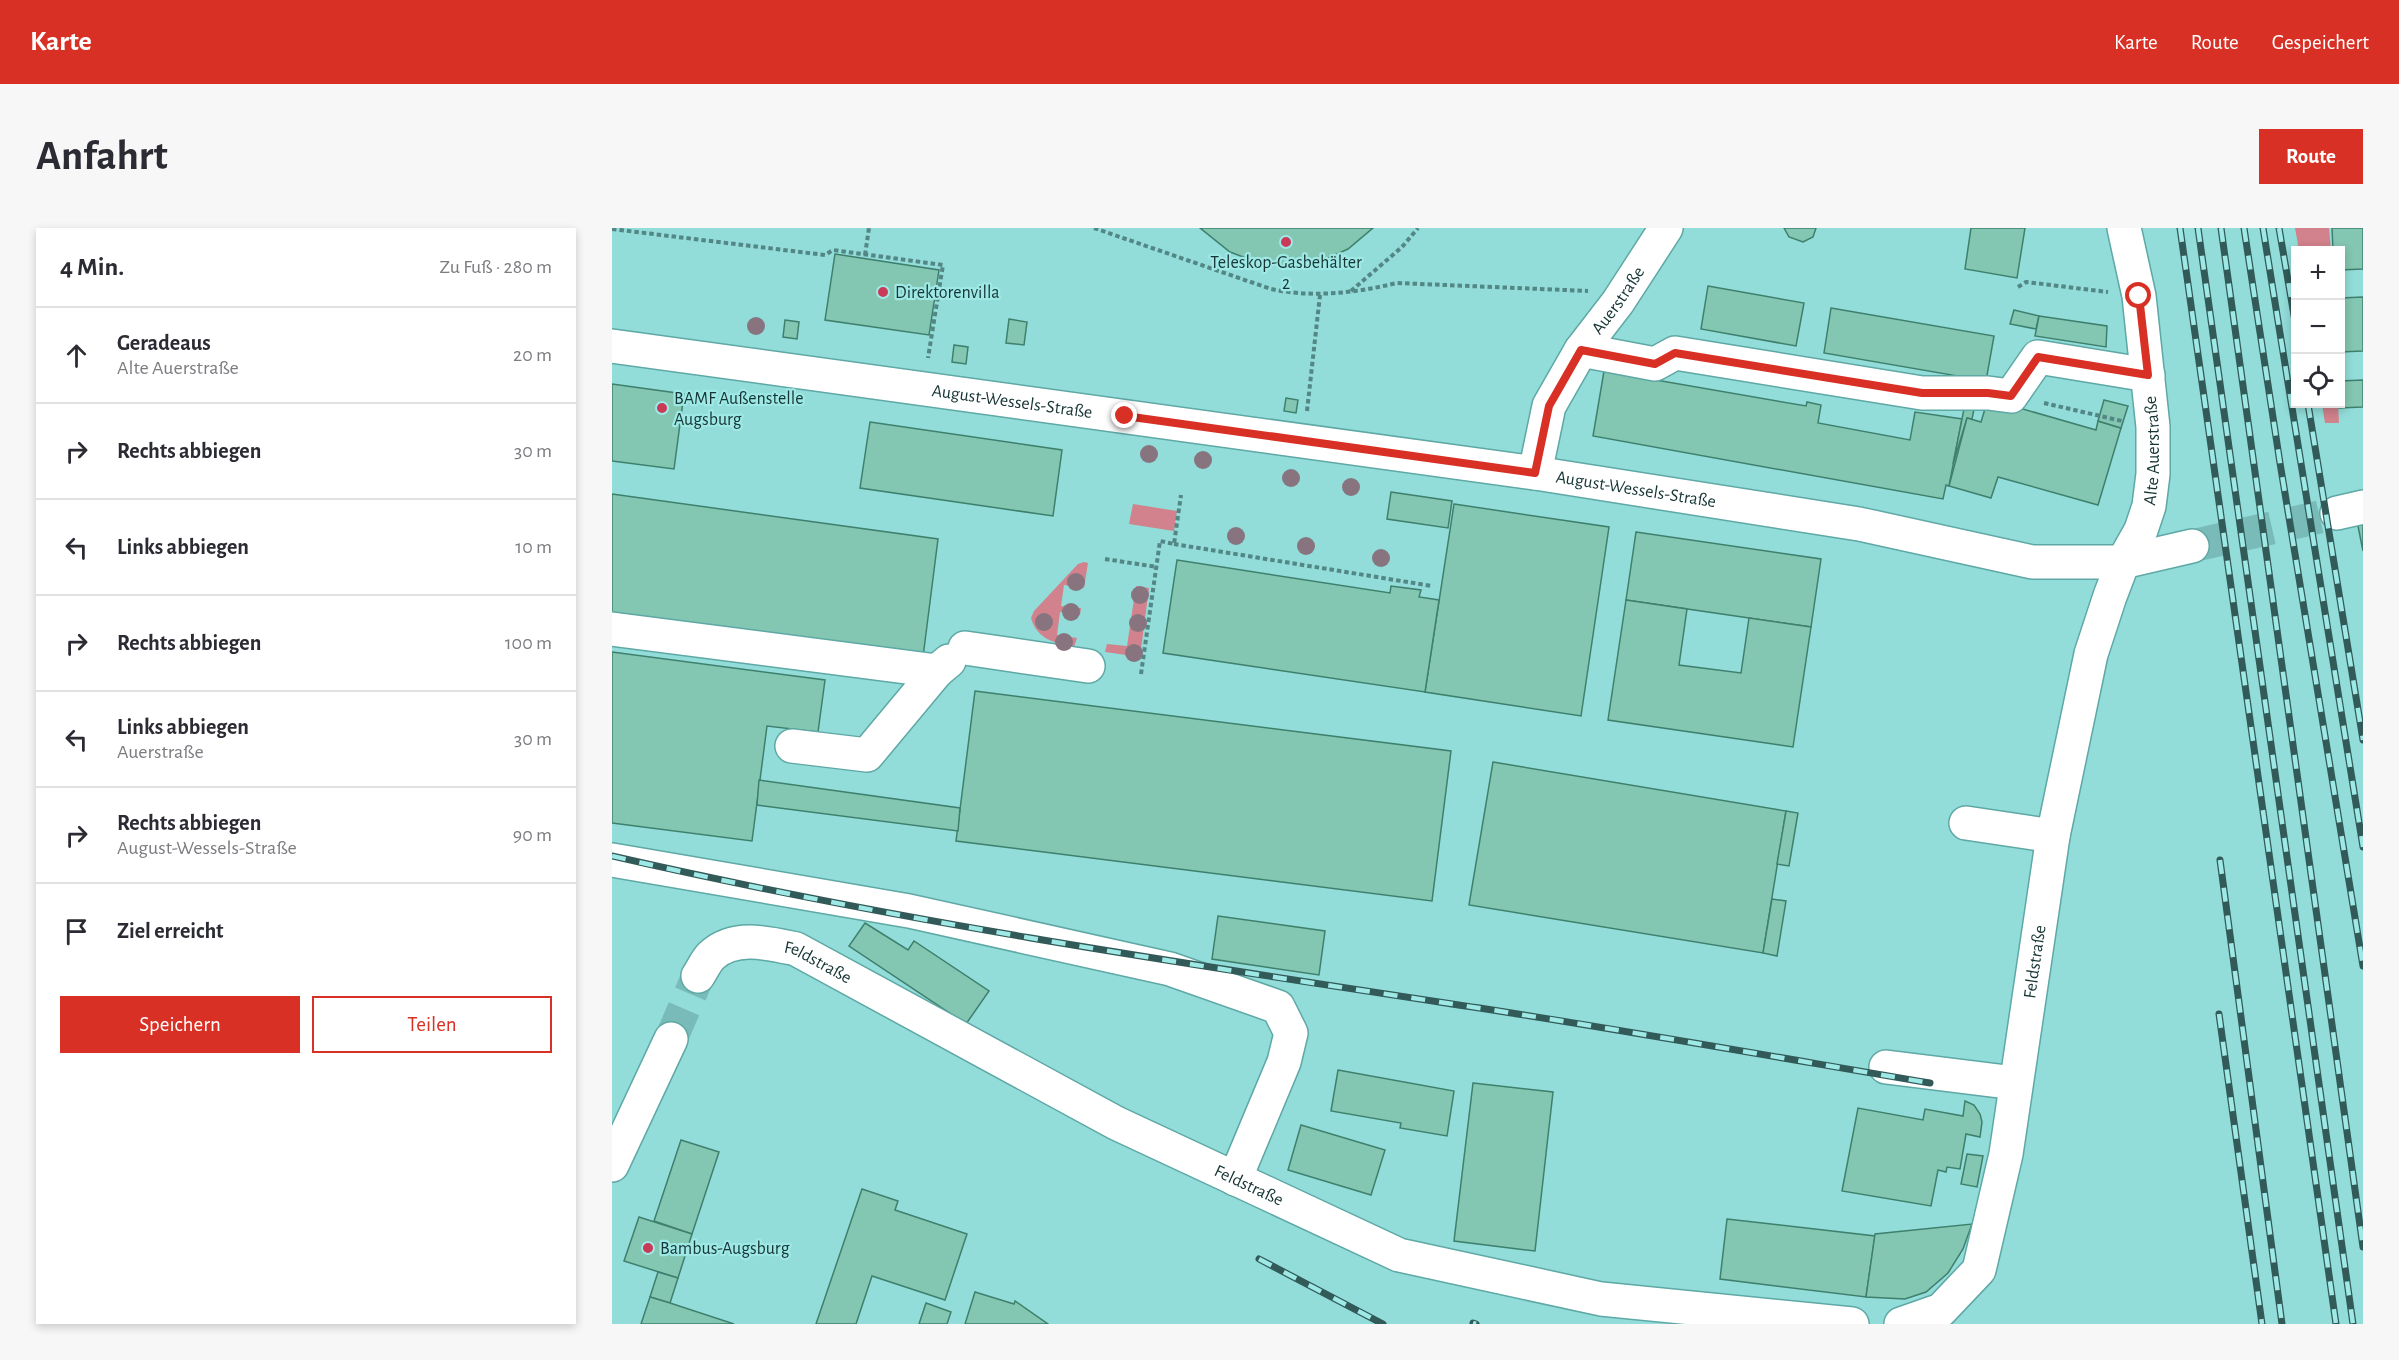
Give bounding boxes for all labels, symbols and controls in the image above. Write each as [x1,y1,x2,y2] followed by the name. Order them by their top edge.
[30,28,92,56] text: Karte
[2114,32,2158,53] text: Karte
[2191,32,2239,53] text: Route
[2272,32,2369,53] text: Gespeichert
[2259,129,2363,184] button: Route
[36,135,168,177] text: Anfahrt
[1279,235,1293,249] marker: Teleskop-Gasbehälter 2
[2291,246,2345,408] map controls
[2291,246,2345,300] button: +
[60,254,124,280] text: 4 Min.
[1210,254,1362,293] place label: Teleskop-Gasbehälter 2
[440,257,552,277] text: Zu Fuß · 280 m
[1589,264,1648,338] street label: Auerstraße
[2125,282,2151,308] route start
[895,284,1000,302] place label: Direktorenvilla
[876,285,890,299] marker: Direktorenvilla
[2291,300,2345,354] button: −
[117,332,211,354] text: Geradeaus
[60,339,93,372] icon: ahead
[513,345,552,365] text: 20 m
[2291,354,2345,408] button: locate
[117,358,239,378] text: Alte Auerstraße
[931,382,1094,422] street label: August-Wessels-Straße
[674,390,803,429] place label: BAMF Außenstelle Augsburg
[2141,395,2163,507] street label: Alte Auerstraße
[655,401,669,415] marker: BAMF Außenstelle Augsburg
[1111,402,1137,428] route end
[60,435,93,468] icon: right
[117,440,261,462] text: Rechts abbiegen
[514,441,552,461] text: 30 m
[1555,468,1717,511] street label: August-Wessels-Straße
[60,531,93,564] icon: left
[117,536,249,558] text: Links abbiegen
[515,537,552,557] text: 10 m
[60,627,93,660] icon: right
[117,632,261,654] text: Rechts abbiegen
[505,633,552,653] text: 100 m
[117,716,249,738] text: Links abbiegen
[60,723,93,756] icon: left
[514,729,552,749] text: 30 m
[117,742,204,762] text: Auerstraße
[117,812,261,834] text: Rechts abbiegen
[60,819,93,852] icon: right
[513,825,552,845] text: 90 m
[117,838,297,858] text: August-Wessels-Straße
[60,915,93,948] icon: arrive
[117,920,224,942] text: Ziel erreicht
[2021,924,2050,1000] street label: Feldstraße
[782,939,854,987] street label: Feldstraße
[60,996,300,1053] button: Speichern
[312,996,552,1053] button: Teilen
[1211,1162,1286,1210] street label: Feldstraße
[660,1240,790,1258] place label: Bambus-Augsburg
[641,1241,655,1255] marker: Bambus-Augsburg

